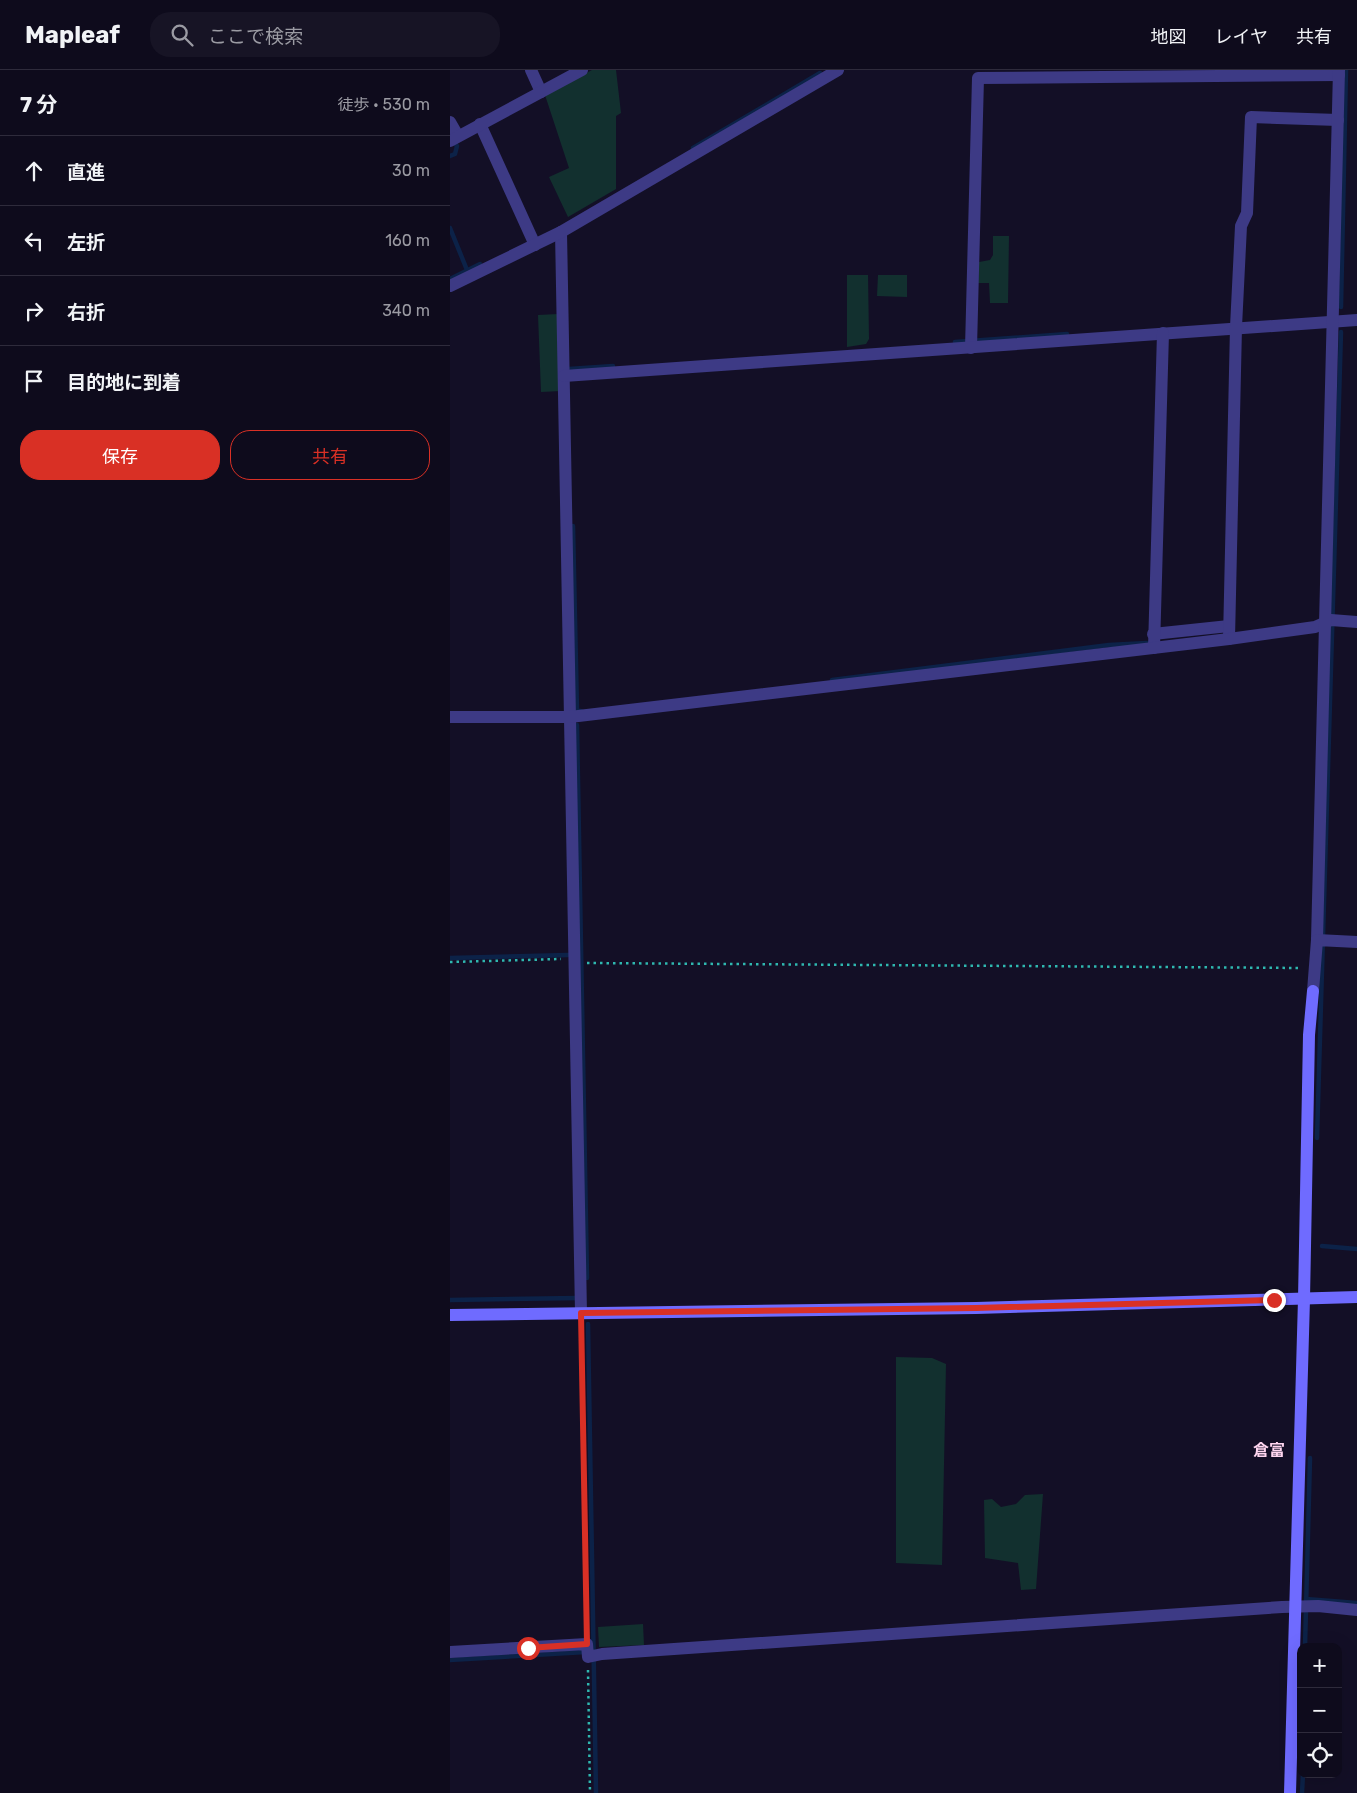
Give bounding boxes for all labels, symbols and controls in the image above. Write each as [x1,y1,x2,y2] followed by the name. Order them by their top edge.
[150,12,500,57] search box
[25,21,120,49] text: Mapleaf
[168,21,196,49] icon: search
[208,25,303,48] text: ここで検索
[1151,26,1187,48] text: 地図
[1215,26,1268,48] text: レイヤ
[1296,26,1332,48] text: 共有
[20,92,58,117] text: 7 分
[337,95,430,114] text: 徒歩 · 530 m
[20,157,48,185] icon: ahead
[67,161,105,184] text: 直進
[392,161,430,180] text: 30 m
[20,227,48,255] icon: left
[67,231,105,254] text: 左折
[385,231,430,250] text: 160 m
[20,297,48,325] icon: right
[67,301,105,324] text: 右折
[382,301,430,320] text: 340 m
[20,367,48,395] icon: arrive
[67,371,181,394] text: 目的地に到着
[20,430,220,480] button: 保存
[230,430,430,480] button: 共有
[1263,1289,1286,1312] route end
[1253,1441,1285,1460] district label: 倉富
[517,1637,540,1660] route start
[1297,1643,1342,1778] map controls
[1297,1643,1342,1688] button: +
[1297,1688,1342,1733] button: −
[1297,1733,1342,1778] button: locate

